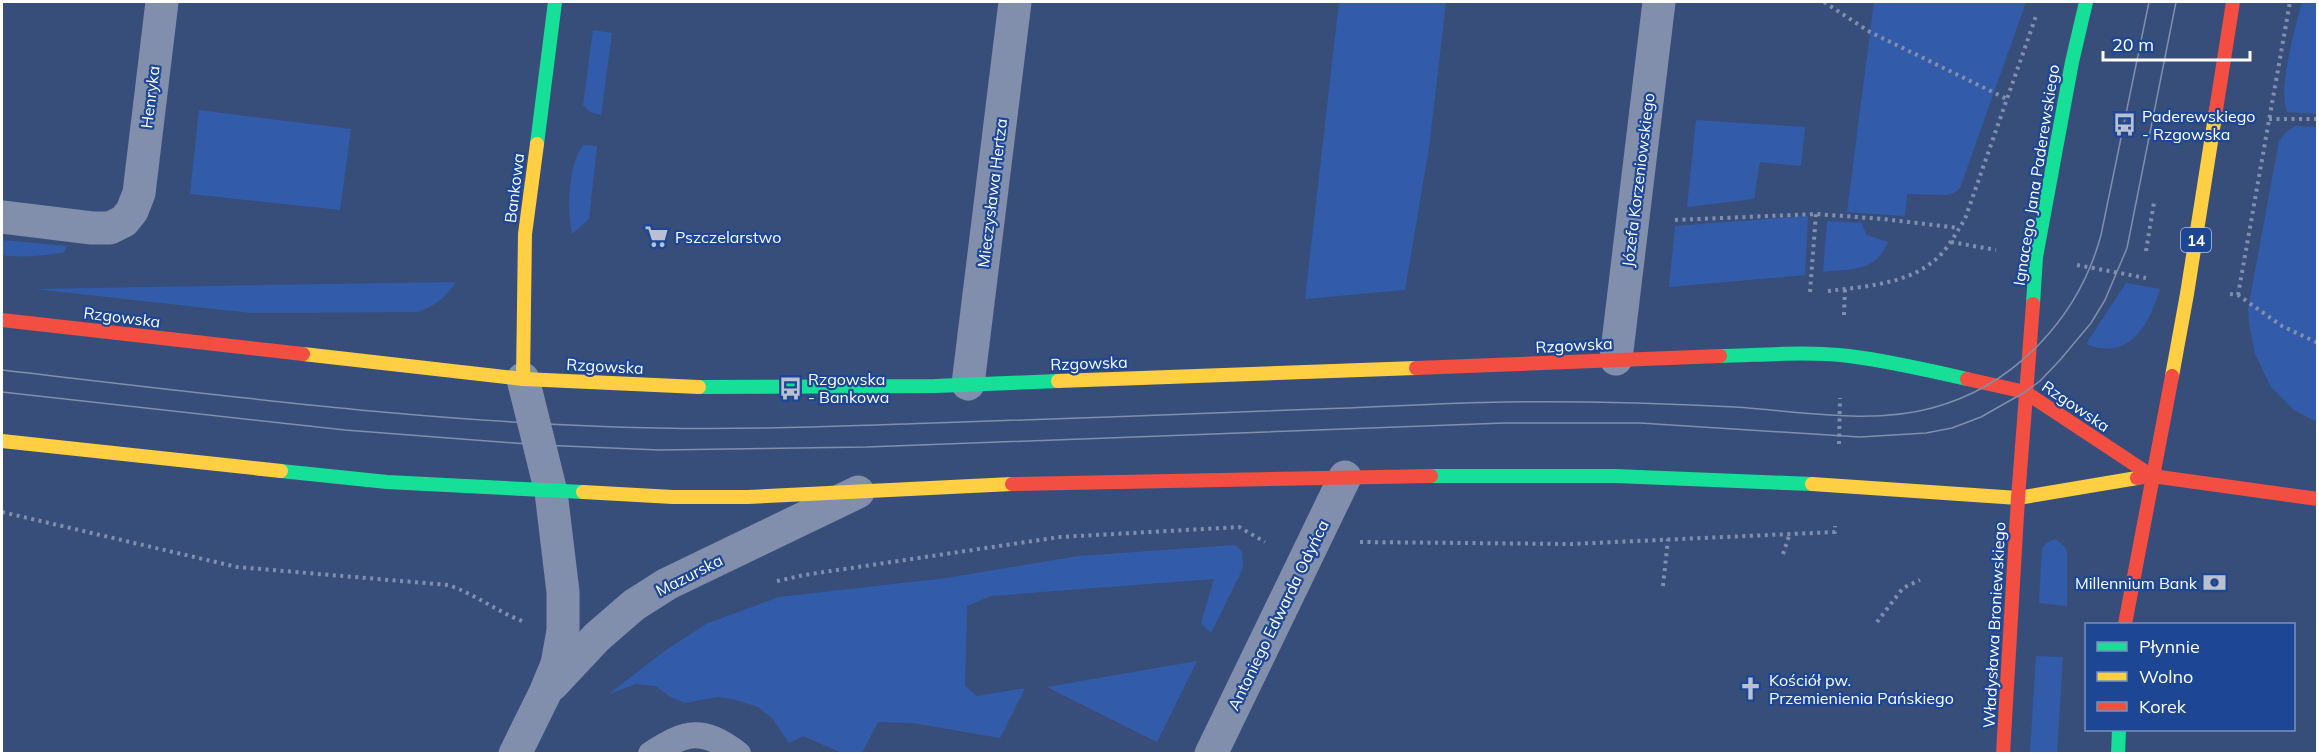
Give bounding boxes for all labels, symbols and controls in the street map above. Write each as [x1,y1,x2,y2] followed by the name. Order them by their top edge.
[2103,24,2250,62] scale bar
[2112,33,2154,56] text: 20 m
[2009,63,2063,287] street label: Ignacego Jana Paderewskiego
[136,65,164,129] street label: Henryka
[1617,92,1659,268] street label: Józefa Korzeniowskiego
[2142,106,2255,144] place label: Paderewskiego - Rzgowska
[2111,112,2137,138] bus stop icon: Paderewskiego - Rzgowska
[973,117,1011,269] street label: Mieczysława Hertza
[500,152,528,224] street label: Bankowa
[644,224,670,250] supermarket icon: Pszczelarstwo
[675,227,782,247] place label: Pszczelarstwo
[2181,228,2211,252] road number: 14
[82,302,162,332] street label: Rzgowska
[1535,333,1613,357] street label: Rzgowska
[1050,352,1128,374] street label: Rzgowska
[566,354,644,378] street label: Rzgowska
[808,369,889,407] place label: Rzgowska - Bankowa
[777,375,803,401] bus stop icon: Rzgowska - Bankowa
[2038,376,2114,436] street label: Rzgowska
[1223,517,1333,713] street label: Antoniego Edwarda Odyńca
[1979,521,2009,729] street label: Władysława Broniewskiego
[652,550,726,600] street label: Mazurska
[2202,570,2228,596] bank icon: Millennium Bank
[2075,573,2198,593] place label: Millennium Bank
[2085,623,2295,731] legend
[2139,635,2200,658] text: Płynnie
[2139,665,2193,688] text: Wolno
[1769,670,1954,708] place label: Kościół pw. Przemienienia Pańskiego
[1738,676,1764,702] church icon: Kościół pw. Przemienienia Pańskiego
[2139,695,2187,718] text: Korek

